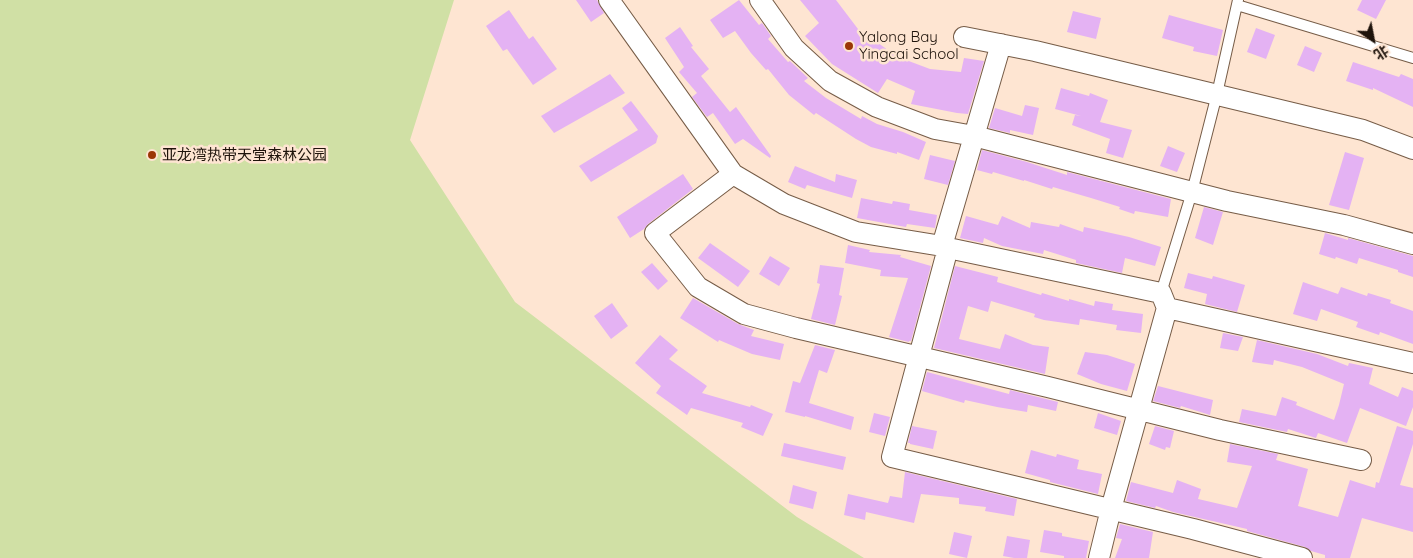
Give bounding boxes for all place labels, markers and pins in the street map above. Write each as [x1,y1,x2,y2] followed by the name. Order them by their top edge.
[859,28,959,63] place label: Yalong Bay Yingcai School
[843,40,855,52] marker: Yalong Bay Yingcai School
[162,146,327,164] place label: 亚龙湾热带天堂森林公园
[146,149,158,161] marker: 亚龙湾热带天堂森林公园

